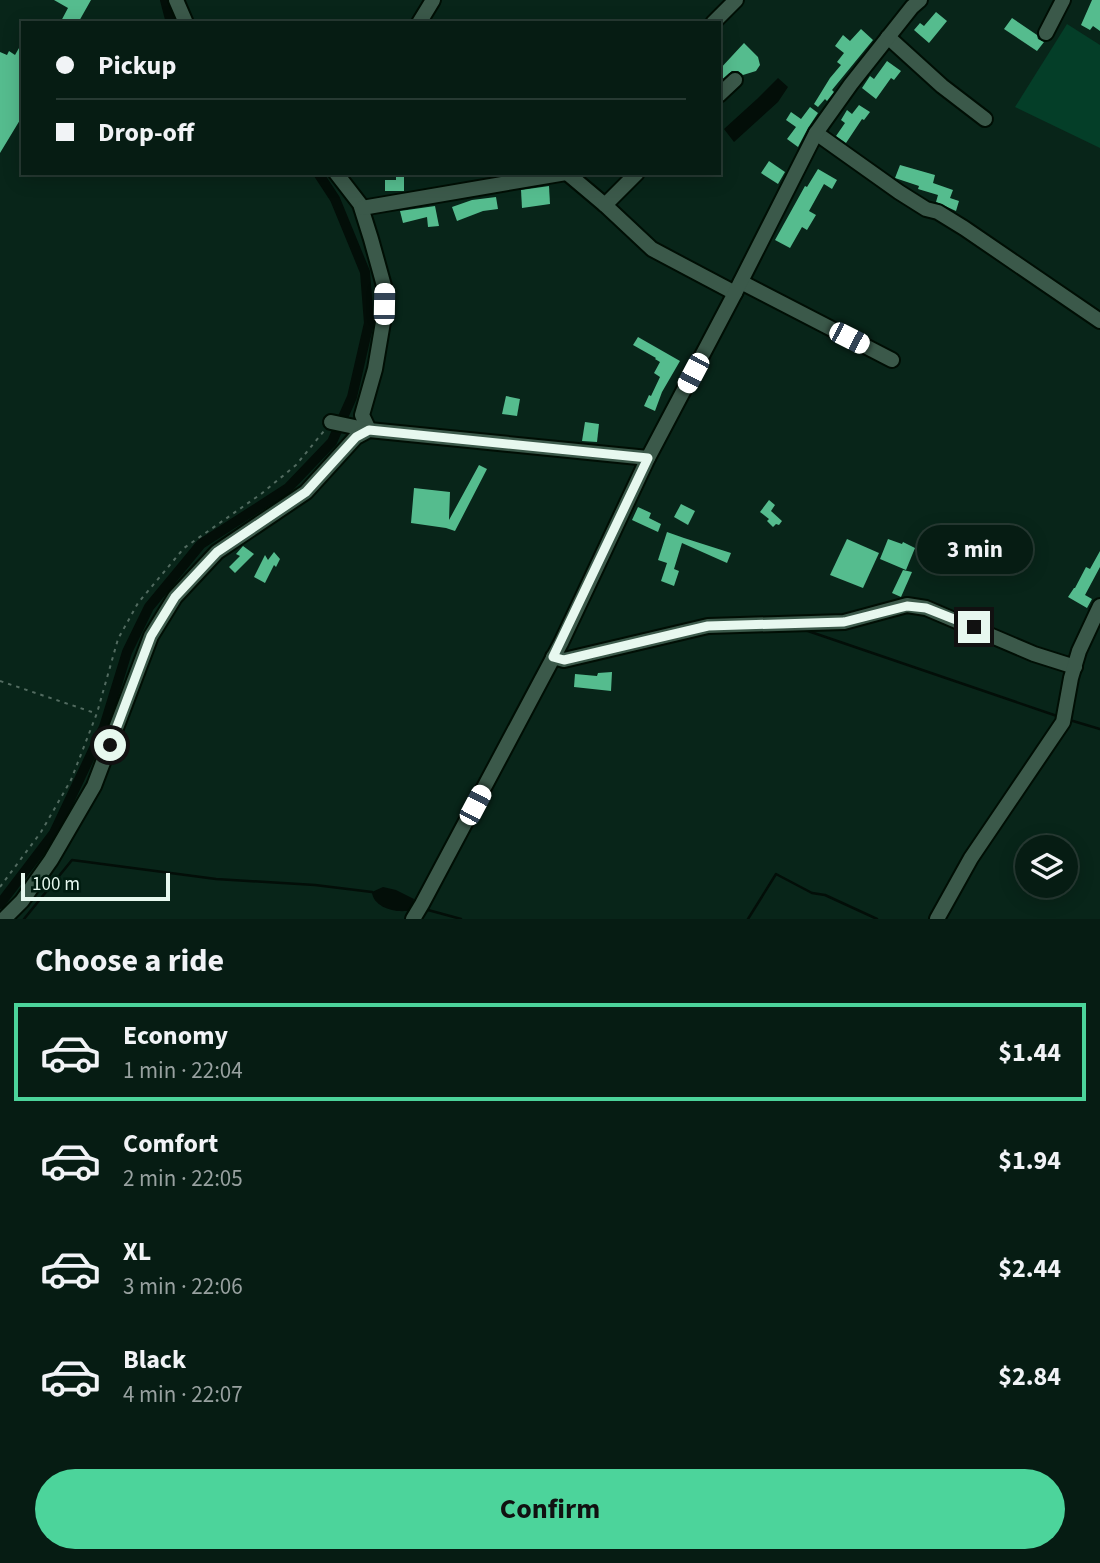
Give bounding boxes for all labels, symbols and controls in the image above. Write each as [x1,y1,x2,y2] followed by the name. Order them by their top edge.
[98,47,176,84] text: Pickup
[98,114,194,151] text: Drop-off
[374,283,395,325] car
[826,319,873,357] car
[674,350,713,396] car
[916,526,1032,574] callout: 3 min
[947,533,1003,566] text: 3 min
[958,611,990,643] route end
[94,729,126,761] route start
[456,782,495,828] car
[1015,835,1078,898] map controls
[1015,835,1078,898] button: layers
[21,870,170,902] scale bar
[32,871,80,898] text: 100 m
[35,938,224,984] text: Choose a ride
[123,1017,228,1054] text: Economy
[39,1021,102,1084] icon: car
[998,1034,1061,1071] text: $1.44
[123,1054,243,1087] text: 1 min · 22:04
[123,1125,218,1162] text: Comfort
[39,1129,102,1192] icon: car
[998,1142,1061,1179] text: $1.94
[123,1162,243,1195] text: 2 min · 22:05
[123,1233,151,1270] text: XL
[39,1237,102,1300] icon: car
[998,1250,1061,1287] text: $2.44
[123,1270,243,1303] text: 3 min · 22:06
[123,1341,186,1378] text: Black
[39,1345,102,1408] icon: car
[998,1358,1061,1395] text: $2.84
[123,1378,243,1411] text: 4 min · 22:07
[35,1469,1065,1549] button: Confirm

